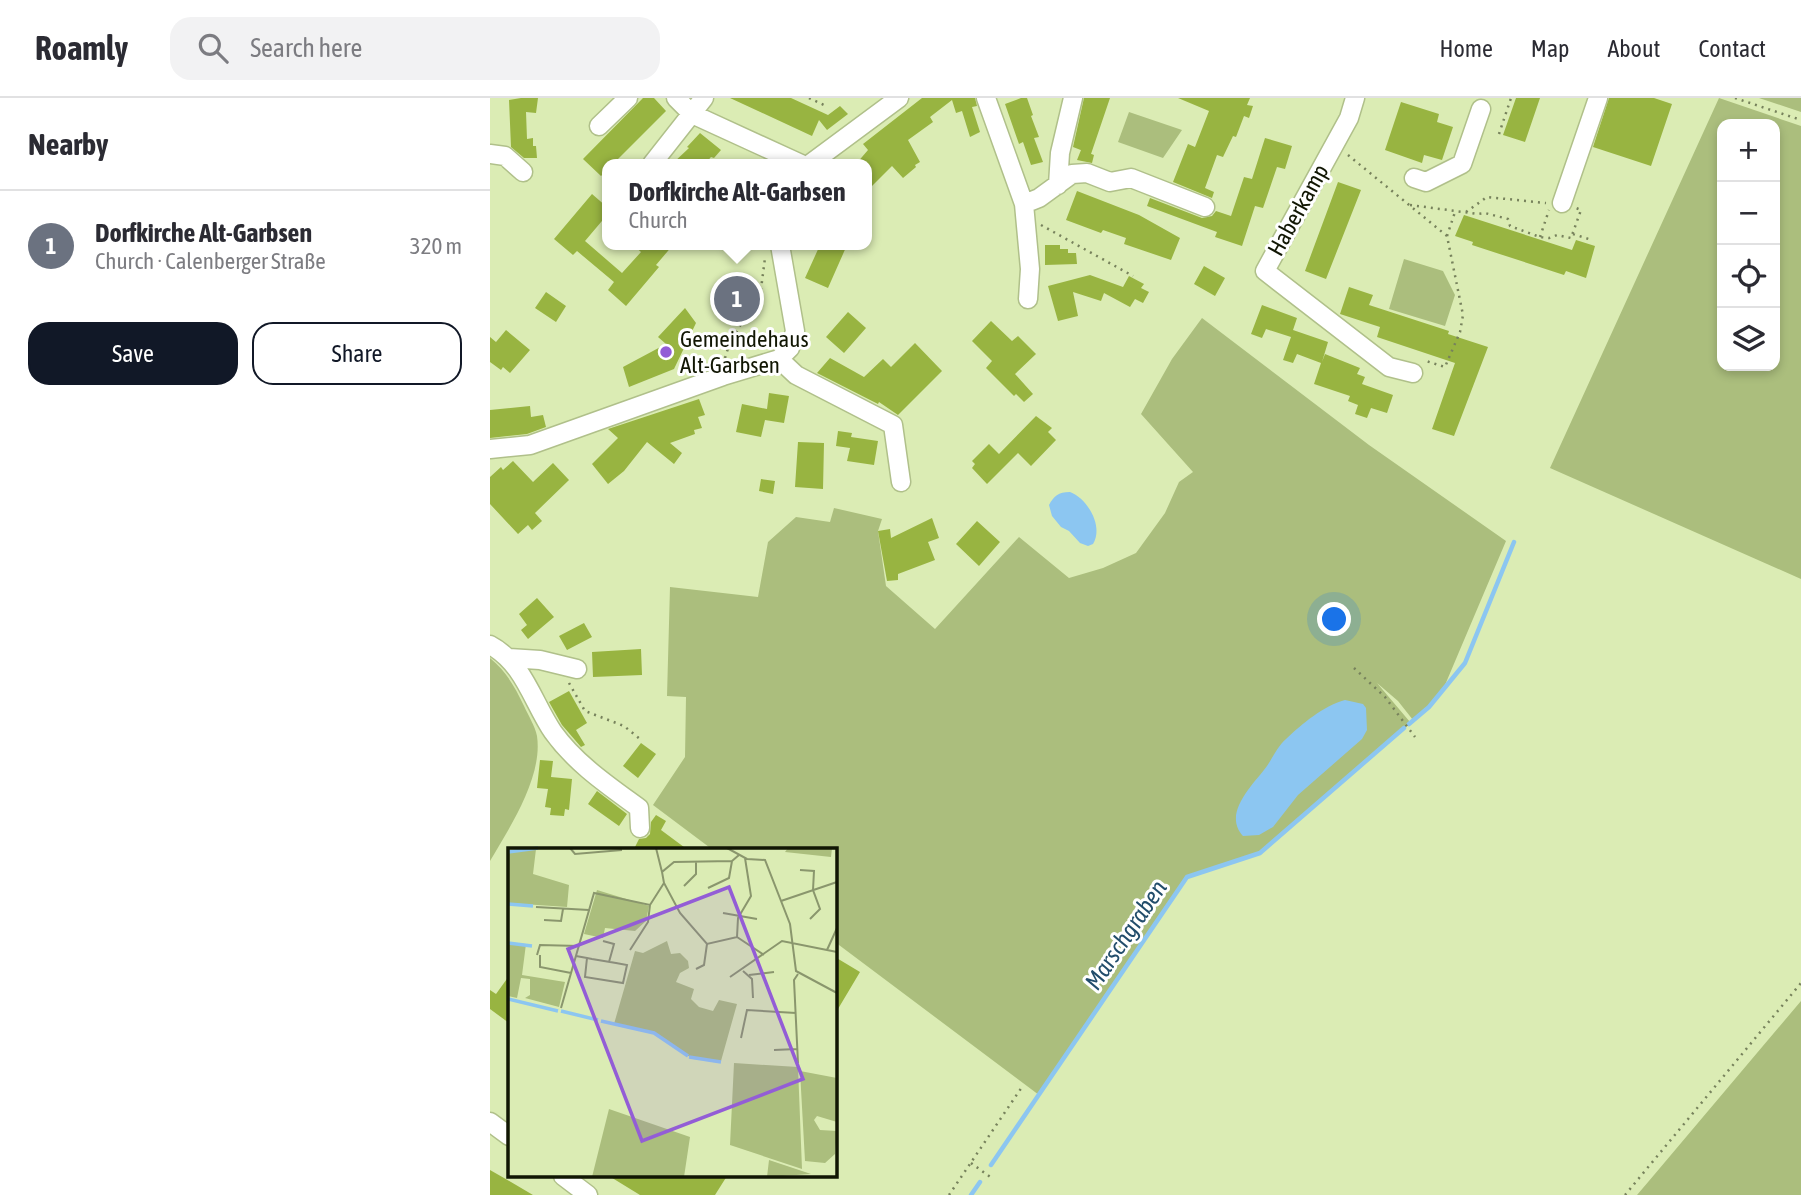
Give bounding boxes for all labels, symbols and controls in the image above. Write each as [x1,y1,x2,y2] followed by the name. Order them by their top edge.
[170,17,660,80] search box
[35,29,128,67] text: Roamly
[194,29,232,67] icon: search
[250,33,362,63] text: Search here
[1439,35,1493,62] text: Home
[1531,35,1569,62] text: Map
[1607,35,1660,62] text: About
[1698,35,1766,62] text: Contact
[1717,119,1780,371] map controls
[1717,119,1780,182] button: +
[28,127,108,161] text: Nearby
[602,159,872,250] popup
[1262,160,1334,260] street label: Haberkamp
[629,177,846,207] text: Dorfkirche Alt-Garbsen
[1717,182,1780,245] button: −
[629,207,688,233] text: Church
[95,218,312,248] text: Dorfkirche Alt-Garbsen
[46,233,56,259] text: 1
[410,233,462,259] text: 320 m
[1717,245,1780,308] button: locate
[95,248,326,274] text: Church · Calenberger Straße
[714,273,760,325] pin: 1
[1717,308,1780,371] button: layers
[28,322,238,385] button: Save
[252,322,462,385] button: Share
[680,326,809,378] place label: Gemeindehaus Alt-Garbsen
[658,344,674,360] marker: Gemeindehaus Alt-Garbsen
[1317,602,1351,636] your location
[508,848,836,1178] inset map
[1079,875,1172,995] water label: Marschgraben

